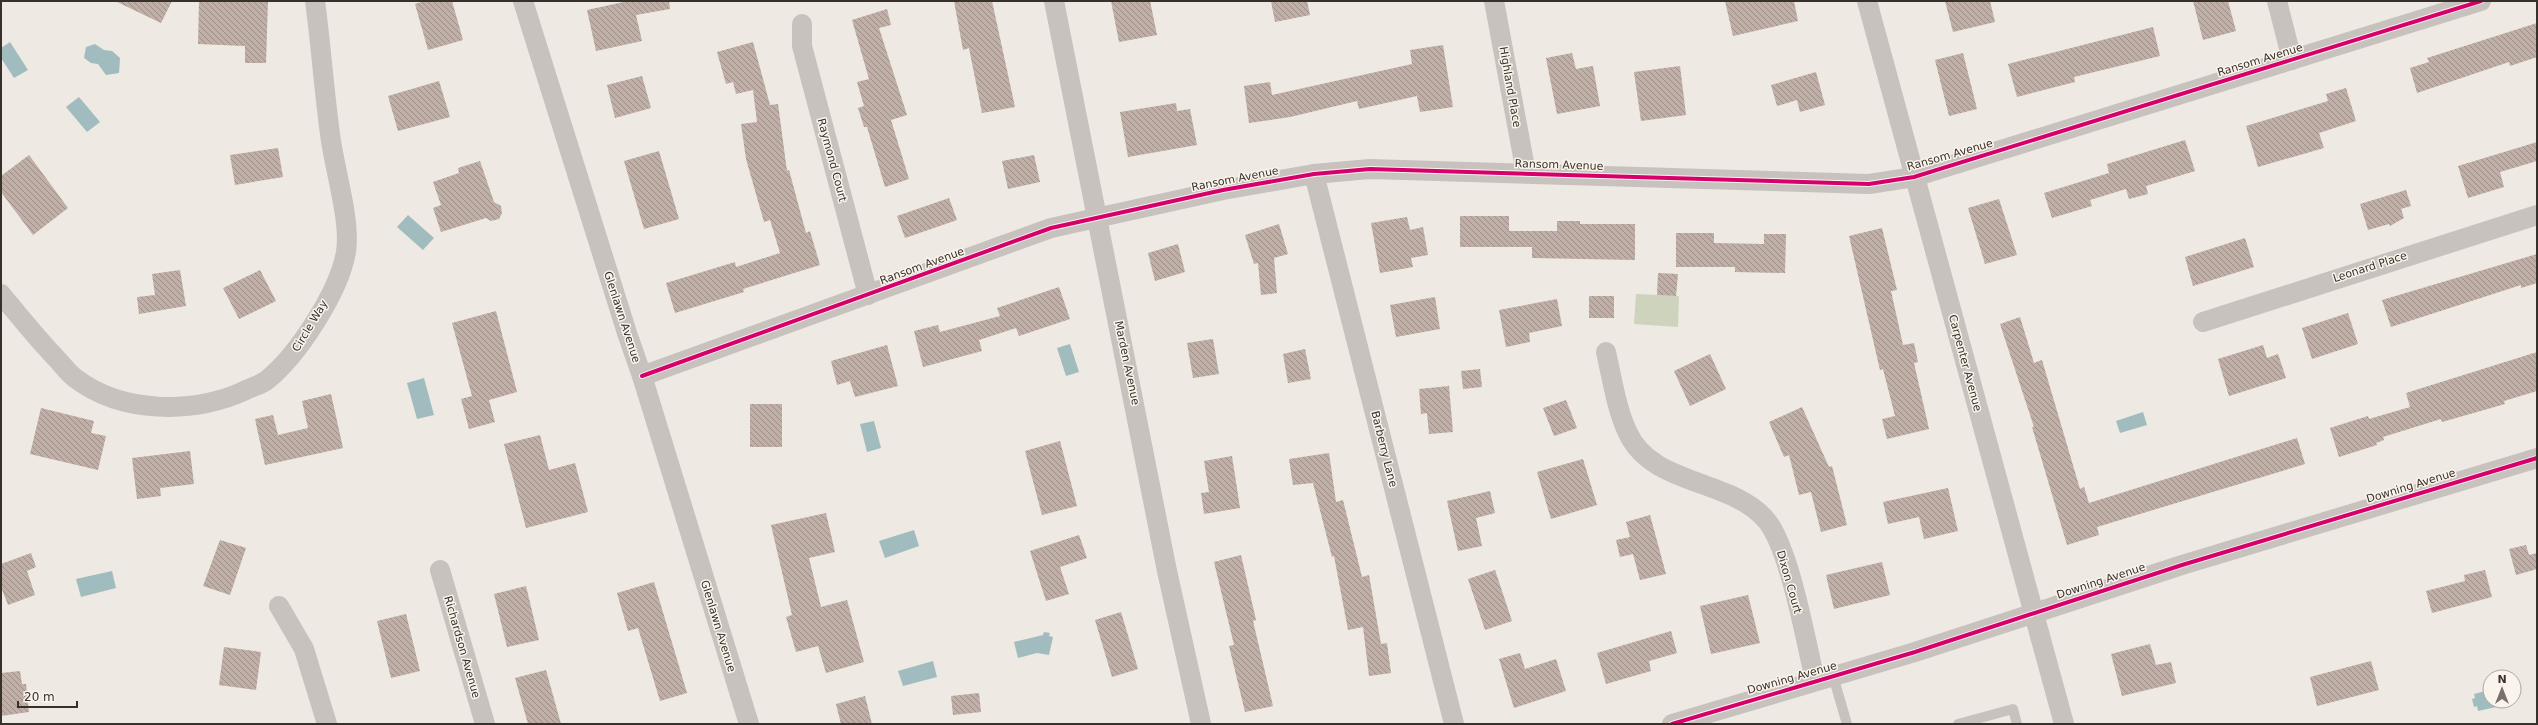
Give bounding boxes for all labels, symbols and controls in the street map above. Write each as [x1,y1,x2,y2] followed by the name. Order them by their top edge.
[2216,41,2305,79] street label: Ransom Avenue
[1496,46,1524,129] street label: Highland Place
[815,117,850,204] street label: Raymond Court
[1906,136,1995,173] street label: Ransom Avenue
[1514,157,1604,173] street label: Ransom Avenue
[1190,164,1280,194] street label: Ransom Avenue
[878,245,966,287] street label: Ransom Avenue
[2331,249,2409,285] street label: Leonard Place
[601,270,643,365] street label: Glenlawn Avenue
[290,297,331,354] street label: Circle Way
[1946,313,1984,413] street label: Carpenter Avenue
[1112,320,1142,406] street label: Marden Avenue
[1368,410,1400,489] street label: Barberry Lane
[2365,466,2457,506] street label: Downing Avenue
[1774,549,1804,616] street label: Dixon Court
[2055,560,2147,601] street label: Downing Avenue
[698,578,738,674] street label: Glenlawn Avenue
[441,594,483,700] street label: Richardson Avenue
[1746,659,1838,697] street label: Downing Avenue
[2482,669,2522,709] north arrow
[2497,673,2507,686] text: N
[18,683,77,709] scale bar
[24,690,55,704] text: 20 m

